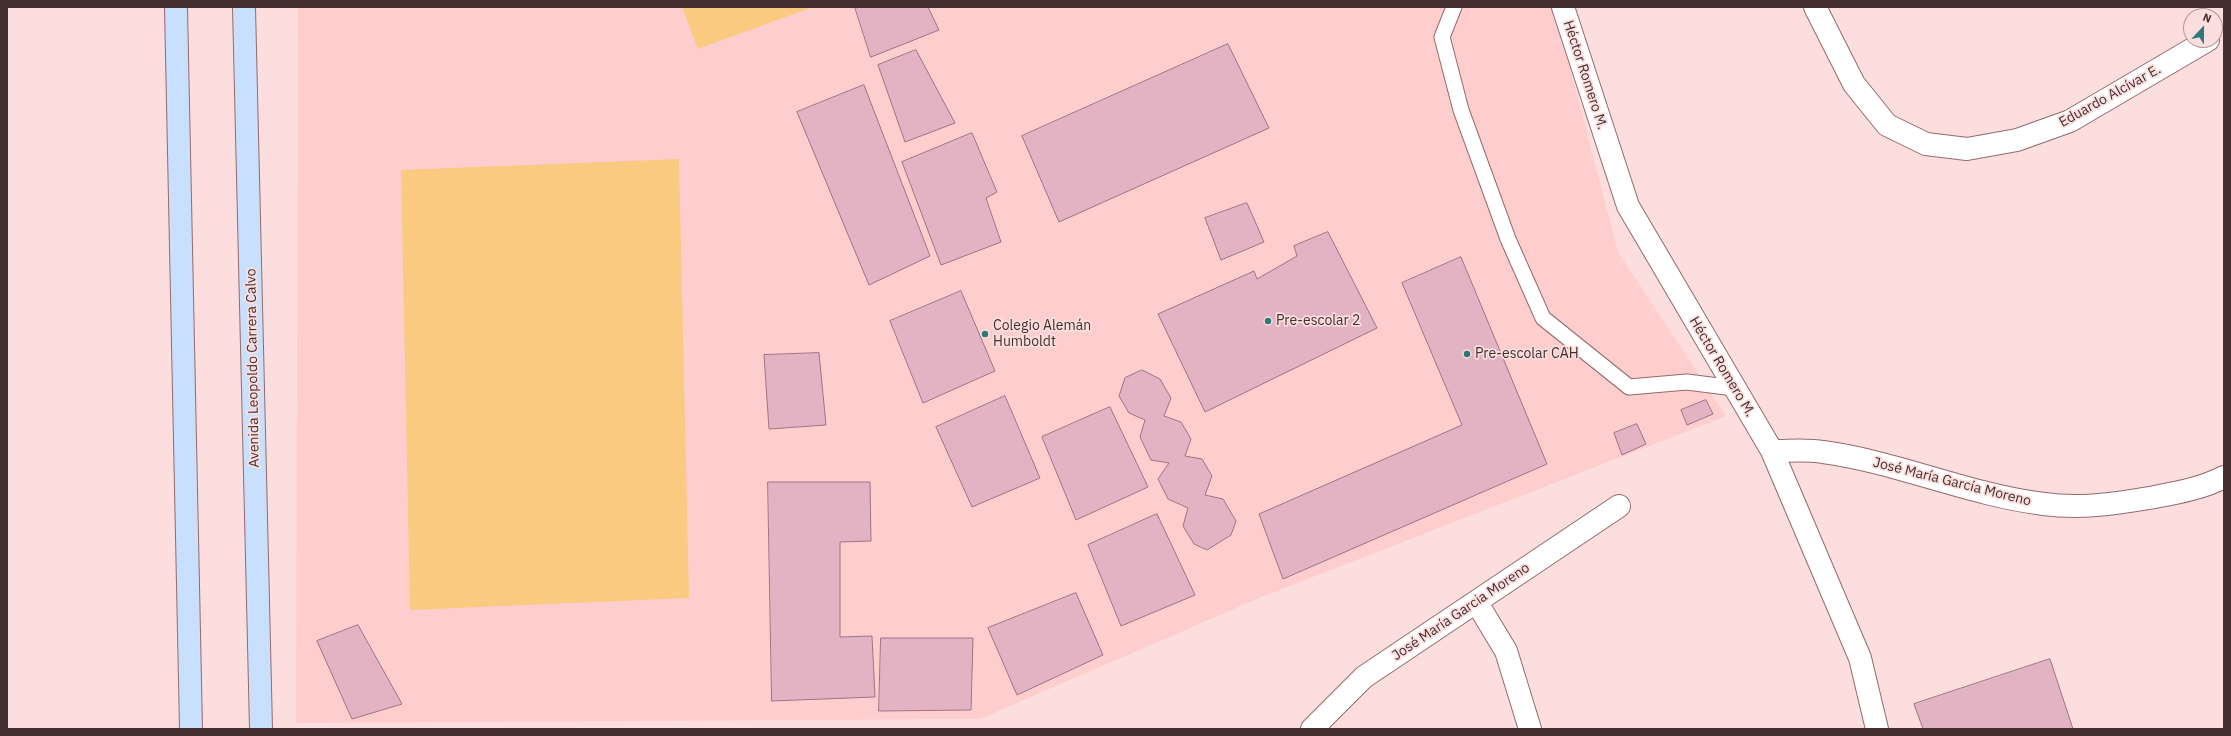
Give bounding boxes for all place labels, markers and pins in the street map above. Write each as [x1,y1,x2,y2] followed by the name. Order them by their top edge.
[1276,313,1360,329] place label: Pre-escolar 2
[1263,316,1273,326] marker: Pre-escolar 2
[993,318,1091,350] place label: Colegio Alemán Humboldt
[980,329,990,339] marker: Colegio Alemán Humboldt
[1475,346,1579,362] place label: Pre-escolar CAH
[1462,349,1472,359] marker: Pre-escolar CAH

